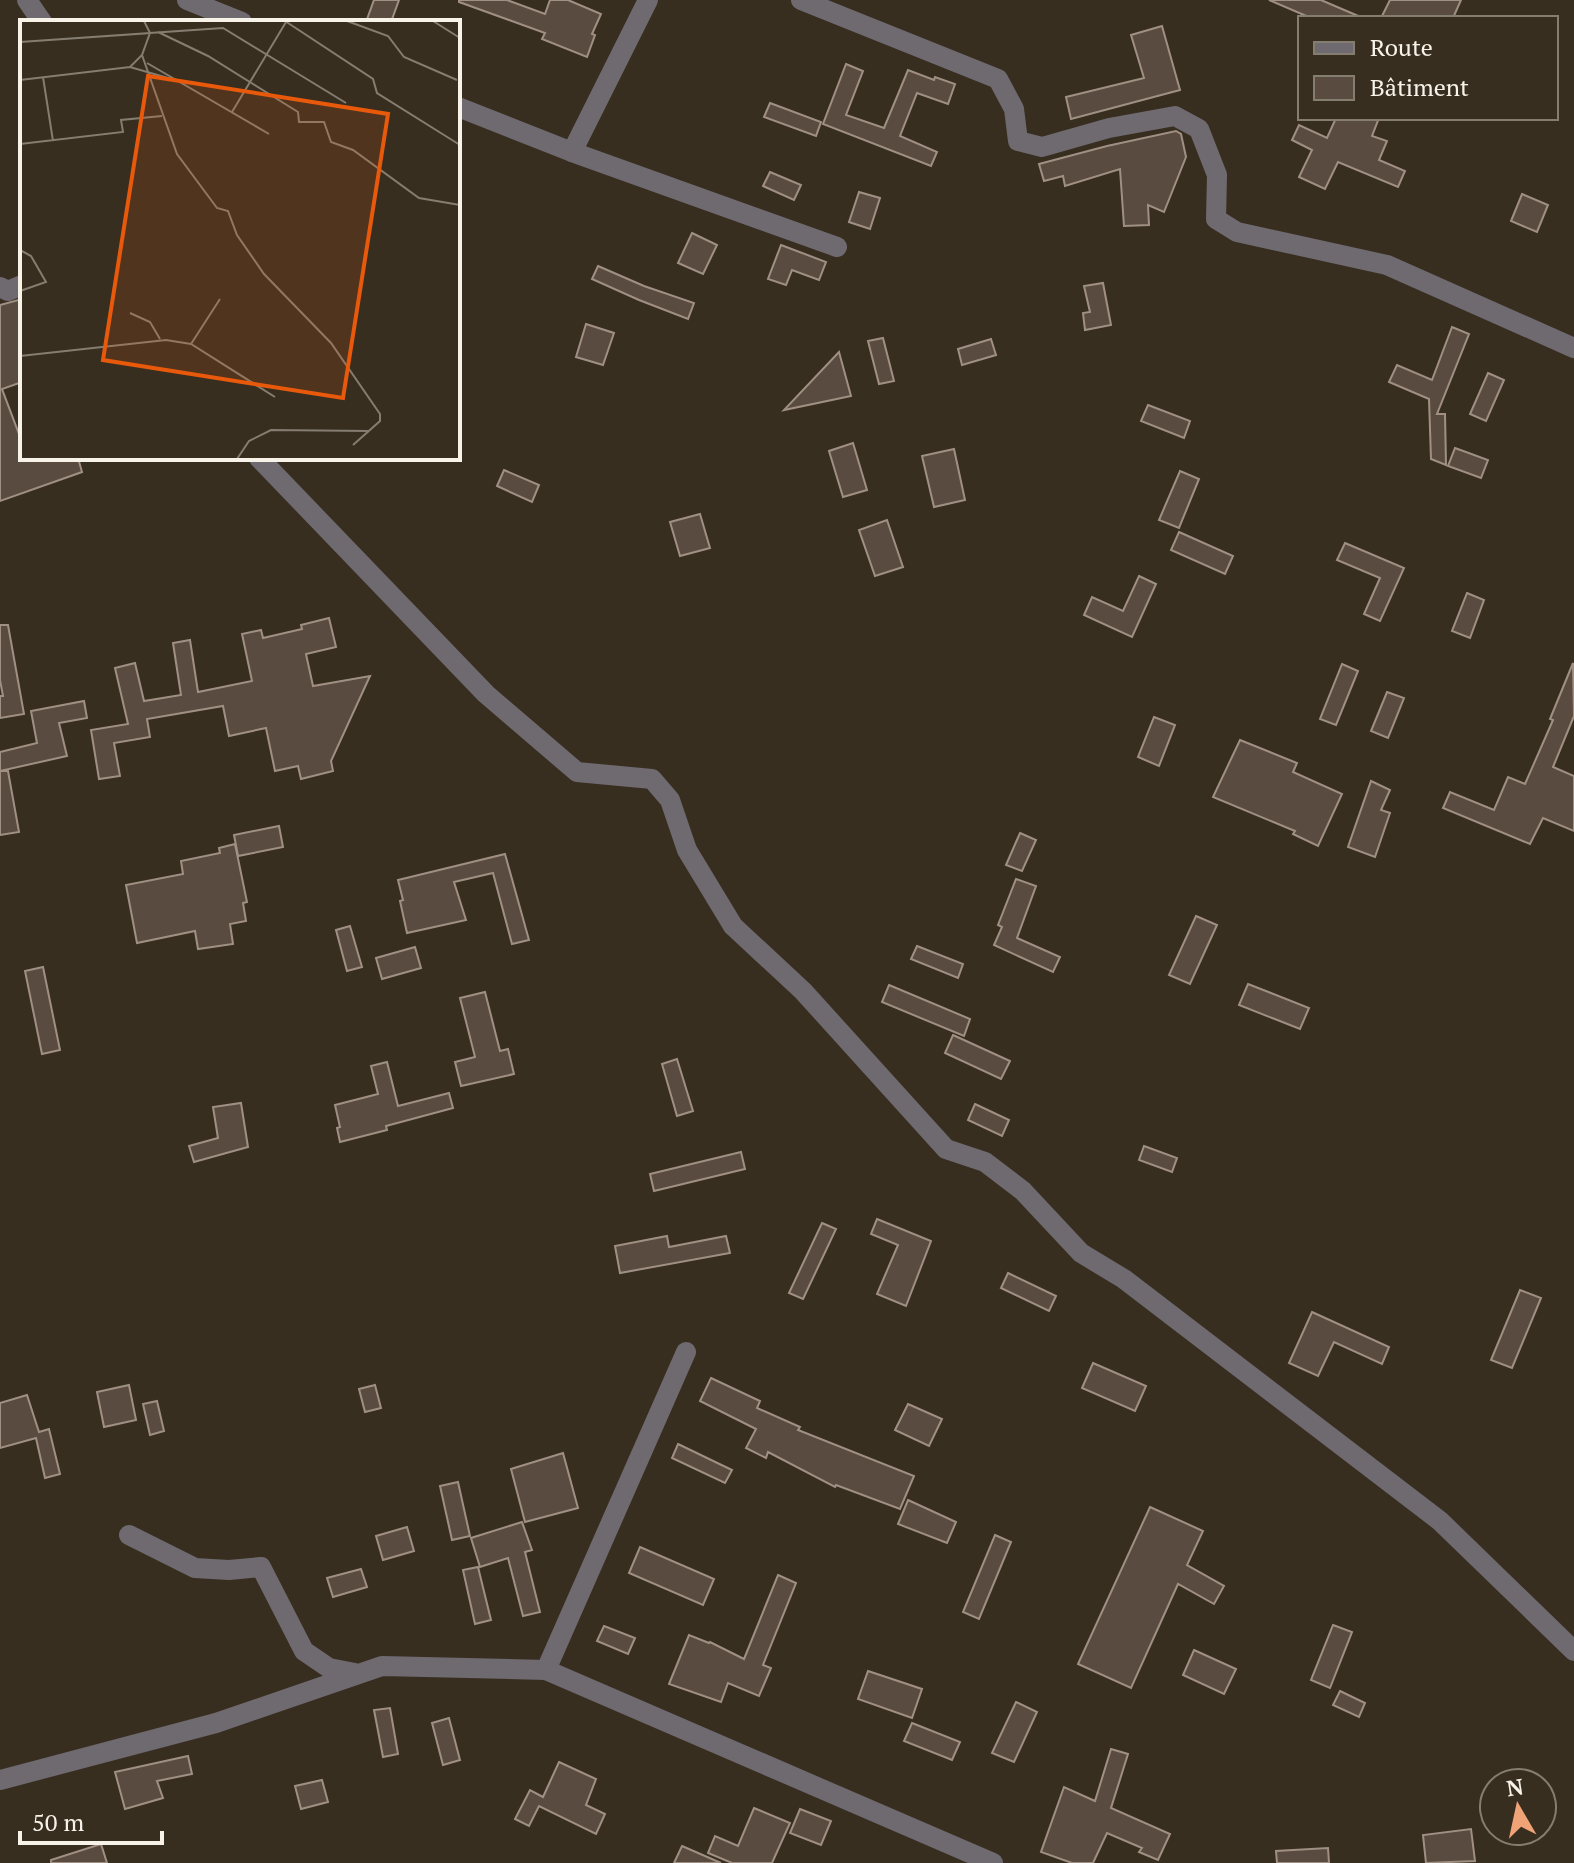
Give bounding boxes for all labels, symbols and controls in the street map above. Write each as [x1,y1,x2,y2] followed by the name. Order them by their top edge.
[1298,16,1558,120] legend
[20,20,460,460] inset map
[1370,31,1433,63] text: Route
[1370,71,1469,103] text: Bâtiment
[1478,1767,1558,1847] north arrow
[1504,1771,1526,1802] text: N
[20,1795,162,1845] scale bar
[32,1806,84,1838] text: 50 m

